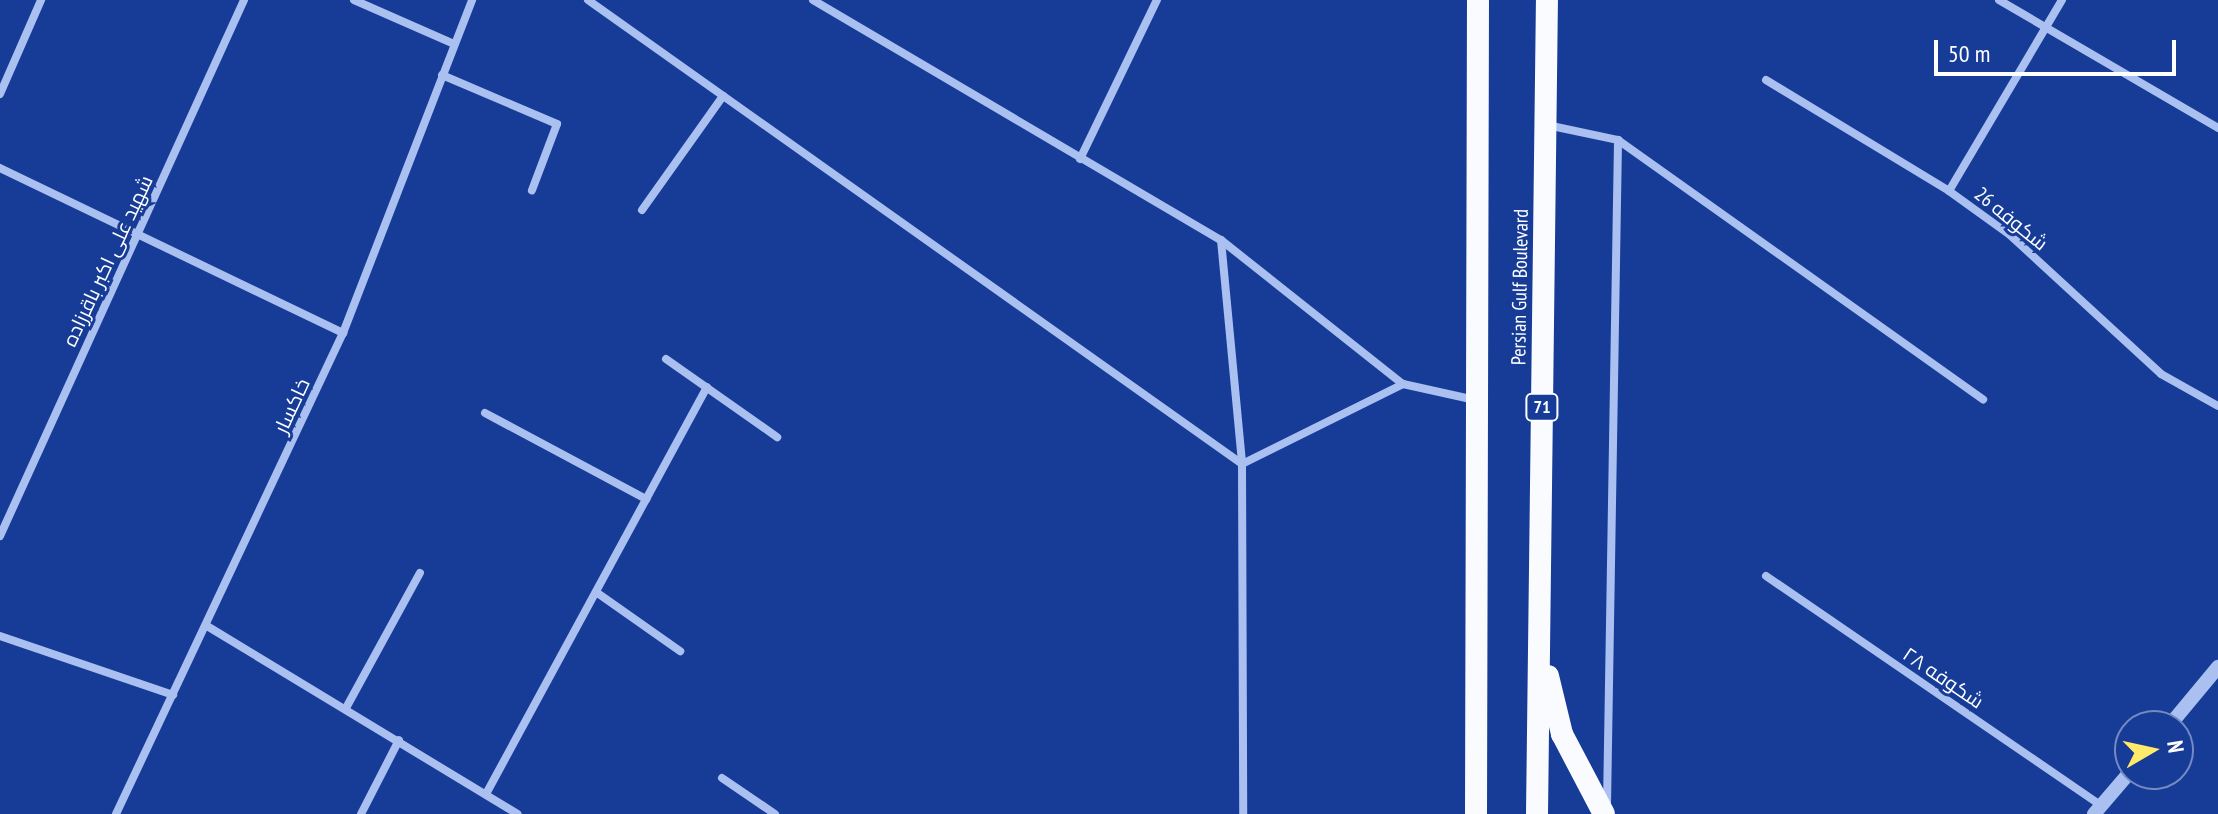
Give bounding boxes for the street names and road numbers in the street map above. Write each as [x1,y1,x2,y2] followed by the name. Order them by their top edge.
[58,172,158,350] street label: شهید علی اکبر باقرزاده
[1970,182,2052,256] street label: شکوفه 26
[1507,209,1533,365] street label: Persian Gulf Boulevard
[269,375,315,437] street label: خاکسار
[1524,393,1560,421] road number: 71
[1898,642,1988,714] street label: شکوفه ۲۸

